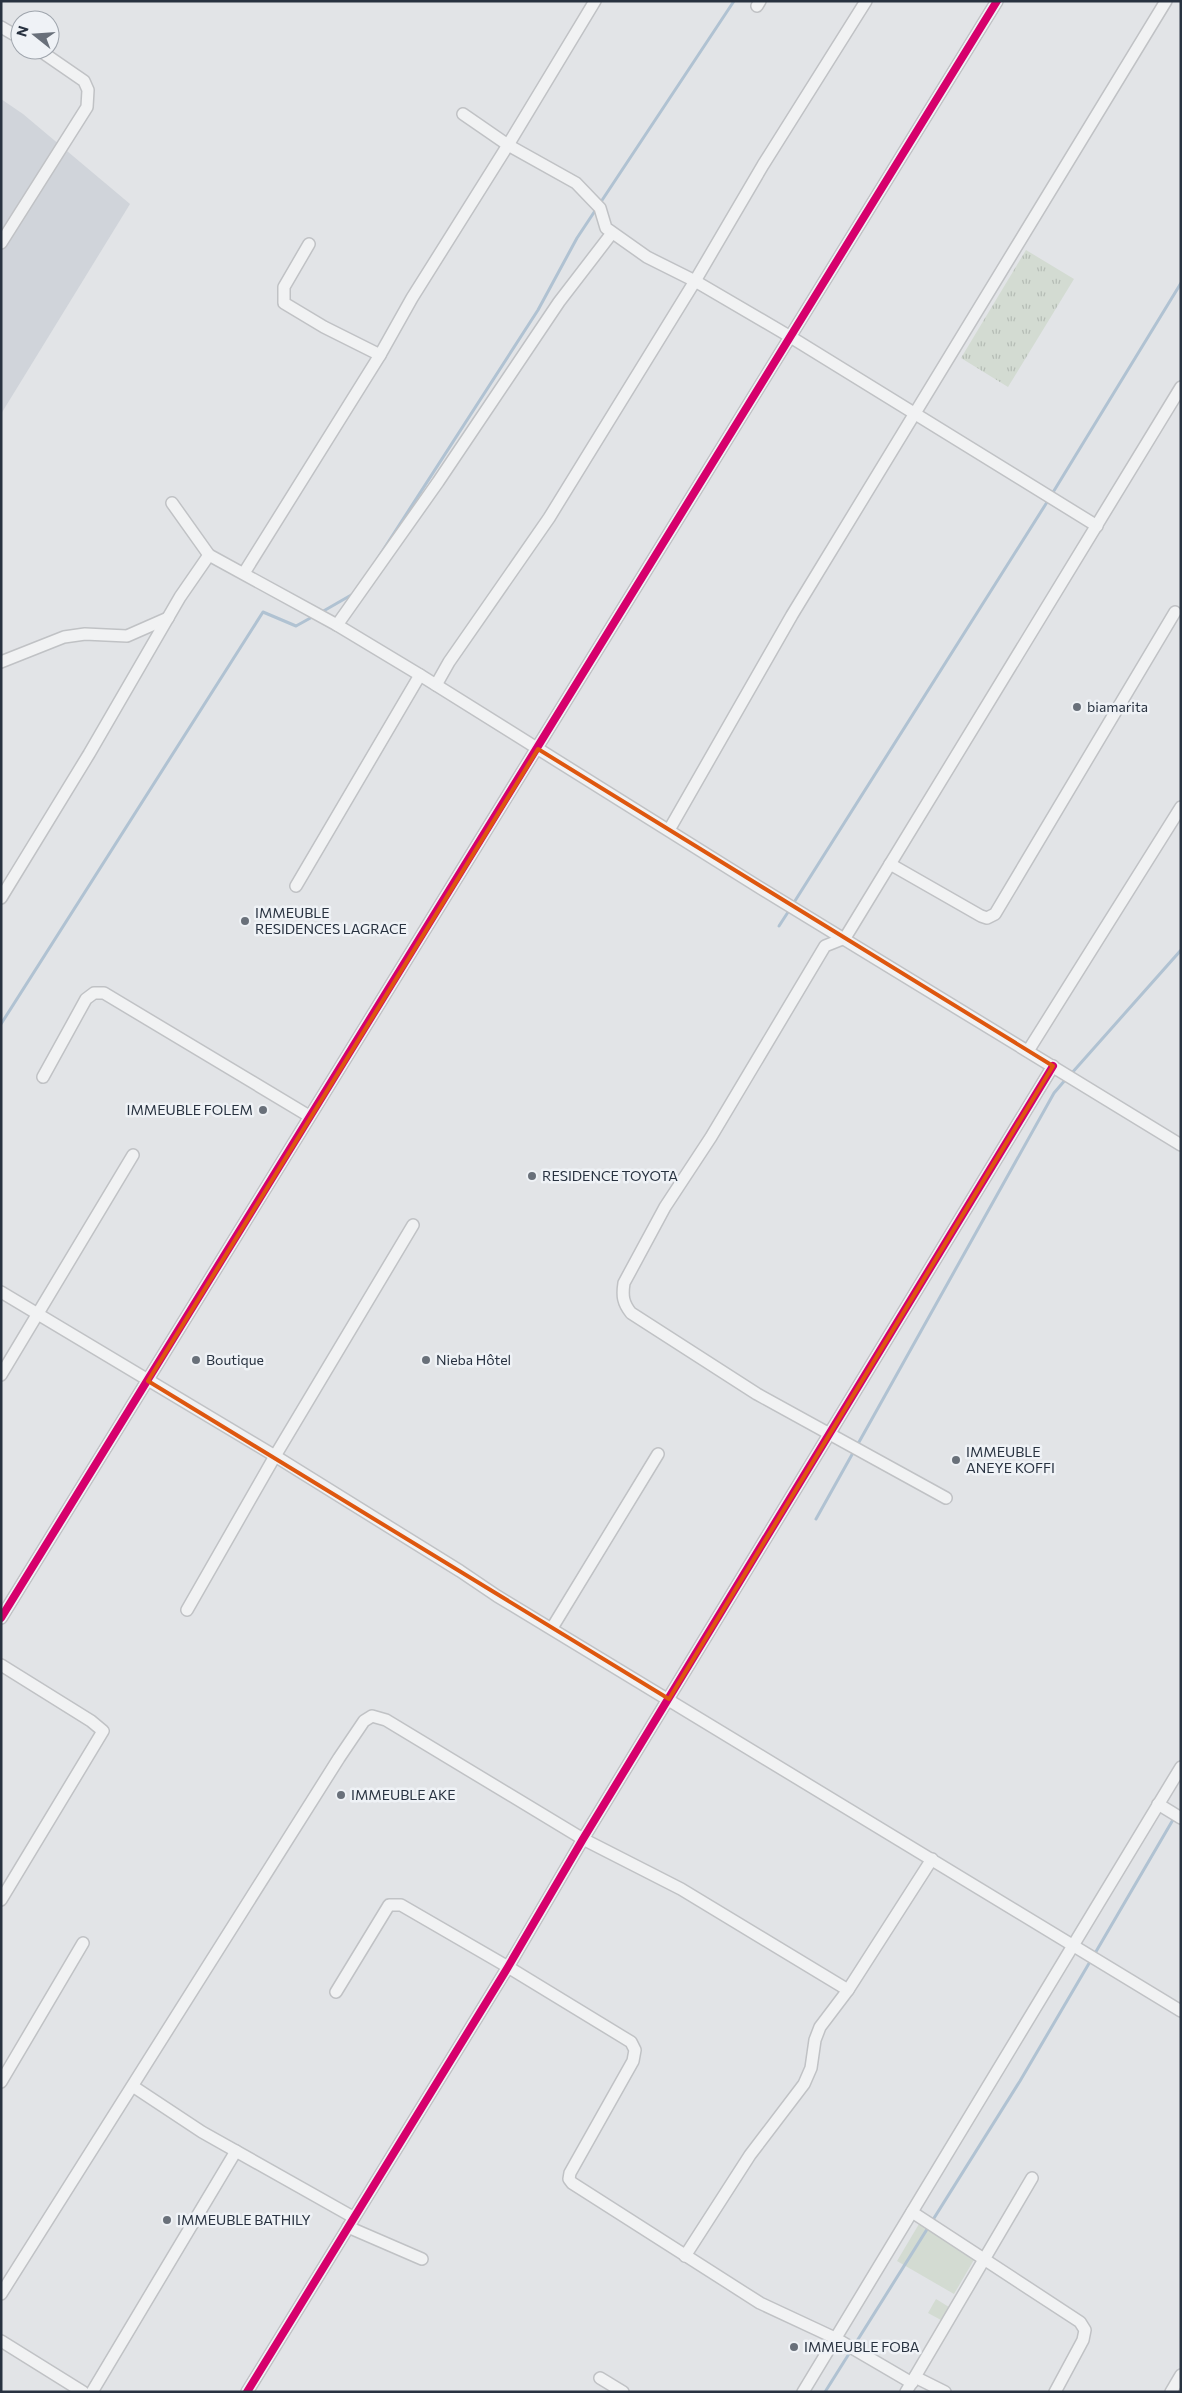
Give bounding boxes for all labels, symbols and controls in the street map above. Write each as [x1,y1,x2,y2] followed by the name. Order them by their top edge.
[10,10,60,60] north arrow
[12,24,32,39] text: N
[1087,698,1148,715] place label: biamarita
[1071,701,1083,713] marker: biamarita
[255,904,407,937] place label: IMMEUBLE RESIDENCES LAGRACE
[239,915,251,927] marker: IMMEUBLE RESIDENCES LAGRACE
[127,1101,253,1118] place label: IMMEUBLE FOLEM
[257,1104,269,1116] marker: IMMEUBLE FOLEM
[542,1167,678,1184] place label: RESIDENCE TOYOTA
[526,1170,538,1182] marker: RESIDENCE TOYOTA
[206,1351,264,1368] place label: Boutique
[436,1351,511,1368] place label: Nieba Hôtel
[190,1354,202,1366] marker: Boutique
[420,1354,432,1366] marker: Nieba Hôtel
[966,1443,1055,1476] place label: IMMEUBLE ANEYE KOFFI
[950,1454,962,1466] marker: IMMEUBLE ANEYE KOFFI
[351,1786,456,1803] place label: IMMEUBLE AKE
[335,1789,347,1801] marker: IMMEUBLE AKE
[177,2211,311,2228] place label: IMMEUBLE BATHILY
[161,2214,173,2226] marker: IMMEUBLE BATHILY
[804,2338,920,2355] place label: IMMEUBLE FOBA
[788,2341,800,2353] marker: IMMEUBLE FOBA

